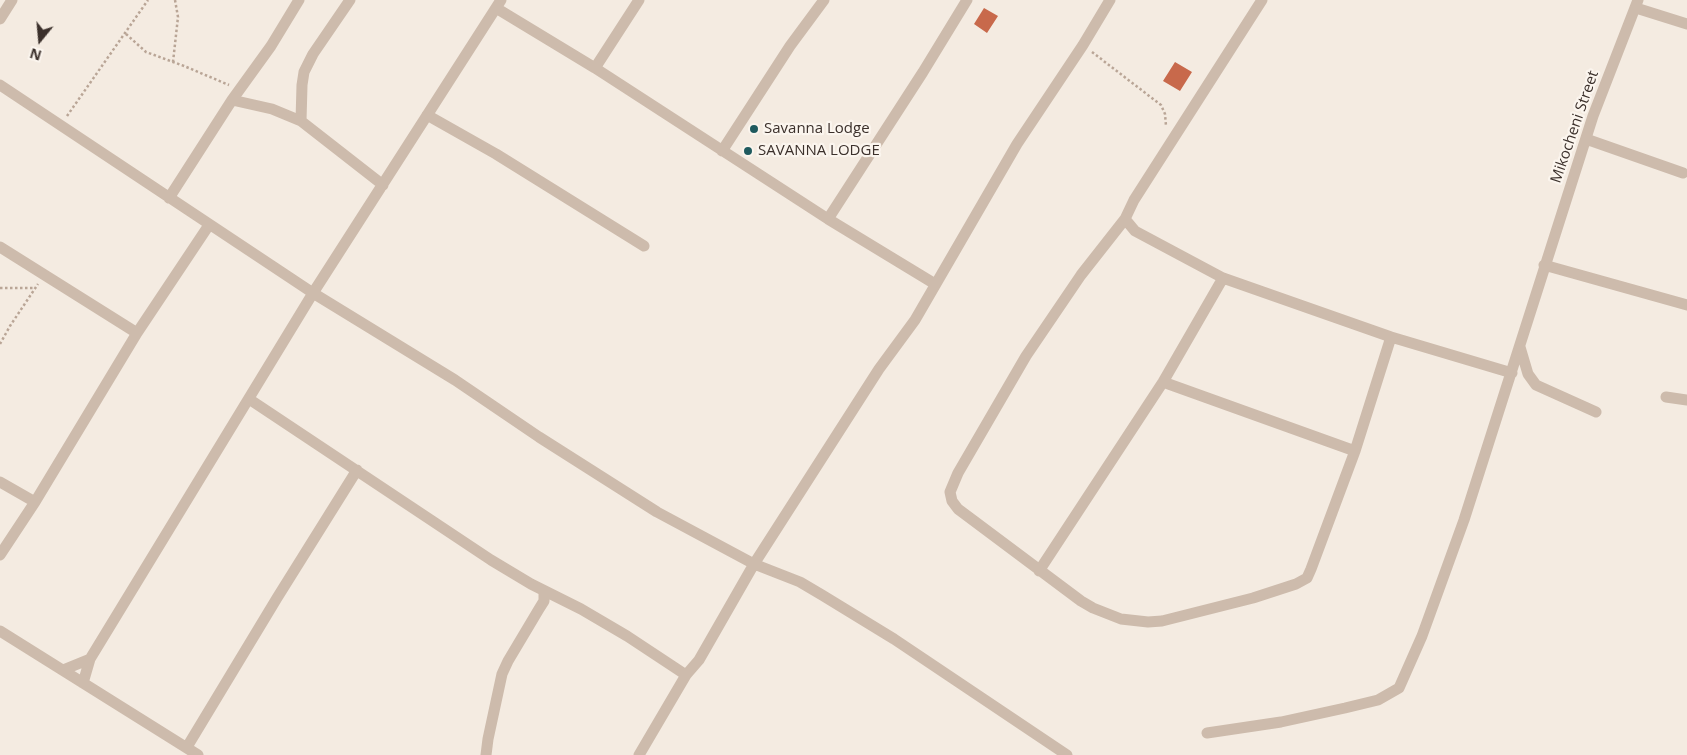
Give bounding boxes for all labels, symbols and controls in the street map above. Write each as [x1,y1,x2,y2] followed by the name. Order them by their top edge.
[15,15,65,65] north arrow
[27,44,44,66] text: N
[1547,68,1603,186] street label: Mikocheni Street
[764,120,870,138] place label: Savanna Lodge
[748,123,760,135] marker: Savanna Lodge
[758,142,880,160] place label: SAVANNA LODGE
[742,145,754,157] marker: SAVANNA LODGE

